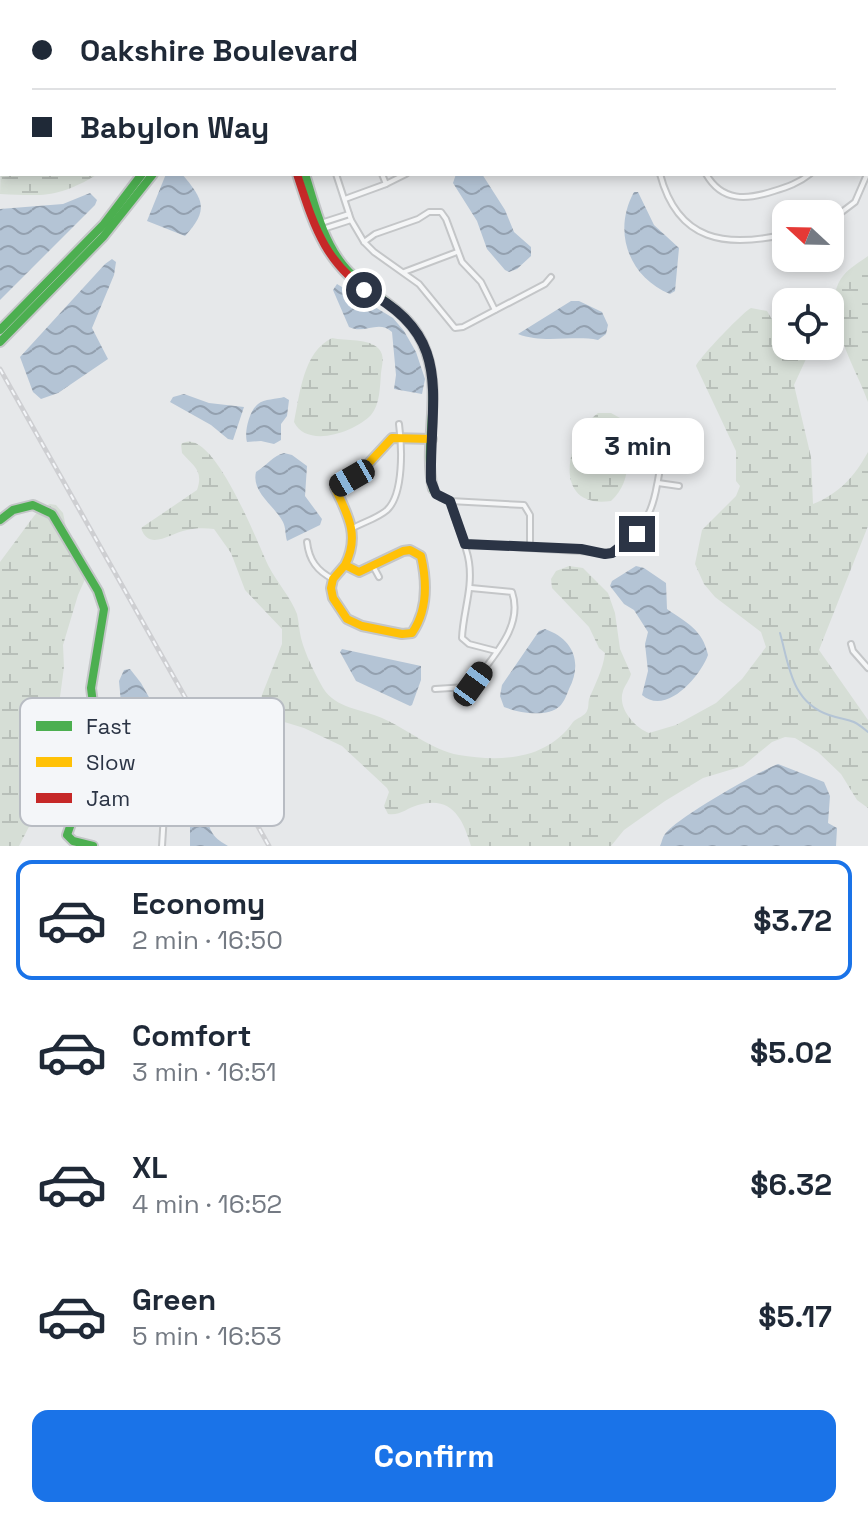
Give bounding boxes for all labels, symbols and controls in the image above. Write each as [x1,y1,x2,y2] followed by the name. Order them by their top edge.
[80,31,358,70] text: Oakshire Boulevard
[80,108,269,147] text: Babylon Way
[772,200,844,272] north arrow
[772,200,844,360] map controls
[346,272,382,308] route start
[772,288,844,360] button: locate
[571,418,703,474] callout: 3 min
[604,429,672,463] text: 3 min
[325,456,379,500] car
[619,516,655,552] route end
[449,658,497,710] car
[20,698,284,826] legend
[86,712,132,740] text: Fast
[86,748,136,776] text: Slow
[86,784,130,812] text: Jam
[36,884,108,956] icon: car
[132,884,265,923] text: Economy
[753,901,832,940] text: $3.72
[132,923,283,957] text: 2 min · 16:50
[36,1016,108,1088] icon: car
[132,1016,251,1055] text: Comfort
[750,1033,832,1072] text: $5.02
[132,1055,277,1089] text: 3 min · 16:51
[36,1148,108,1220] icon: car
[132,1148,168,1187] text: XL
[750,1165,832,1204] text: $6.32
[132,1187,282,1221] text: 4 min · 16:52
[36,1280,108,1352] icon: car
[132,1280,216,1319] text: Green
[758,1297,832,1336] text: $5.17
[132,1319,282,1353] text: 5 min · 16:53
[32,1410,836,1502] button: Confirm

